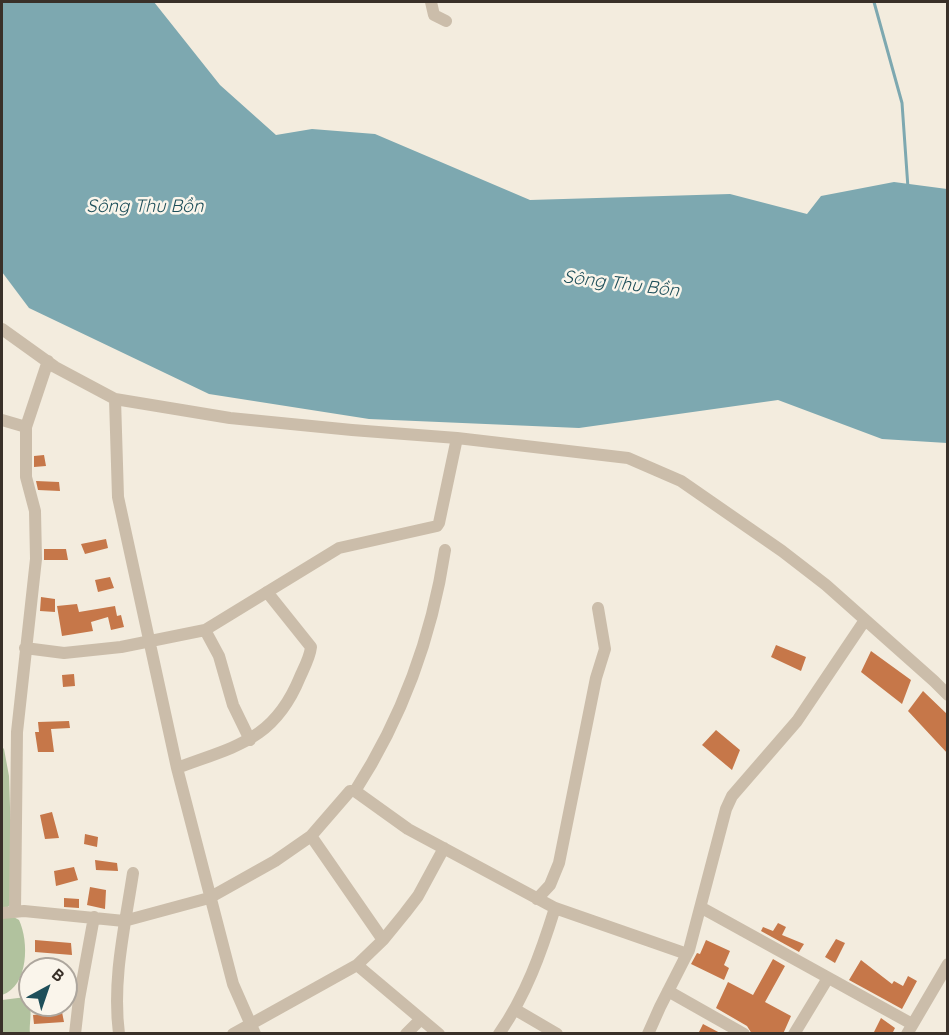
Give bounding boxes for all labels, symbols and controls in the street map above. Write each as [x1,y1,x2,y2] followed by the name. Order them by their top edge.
[87,196,203,218] water label: Sông Thu Bồn
[562,266,680,302] water label: Sông Thu Bồn
[18,957,78,1017] north arrow
[48,964,69,986] text: B

